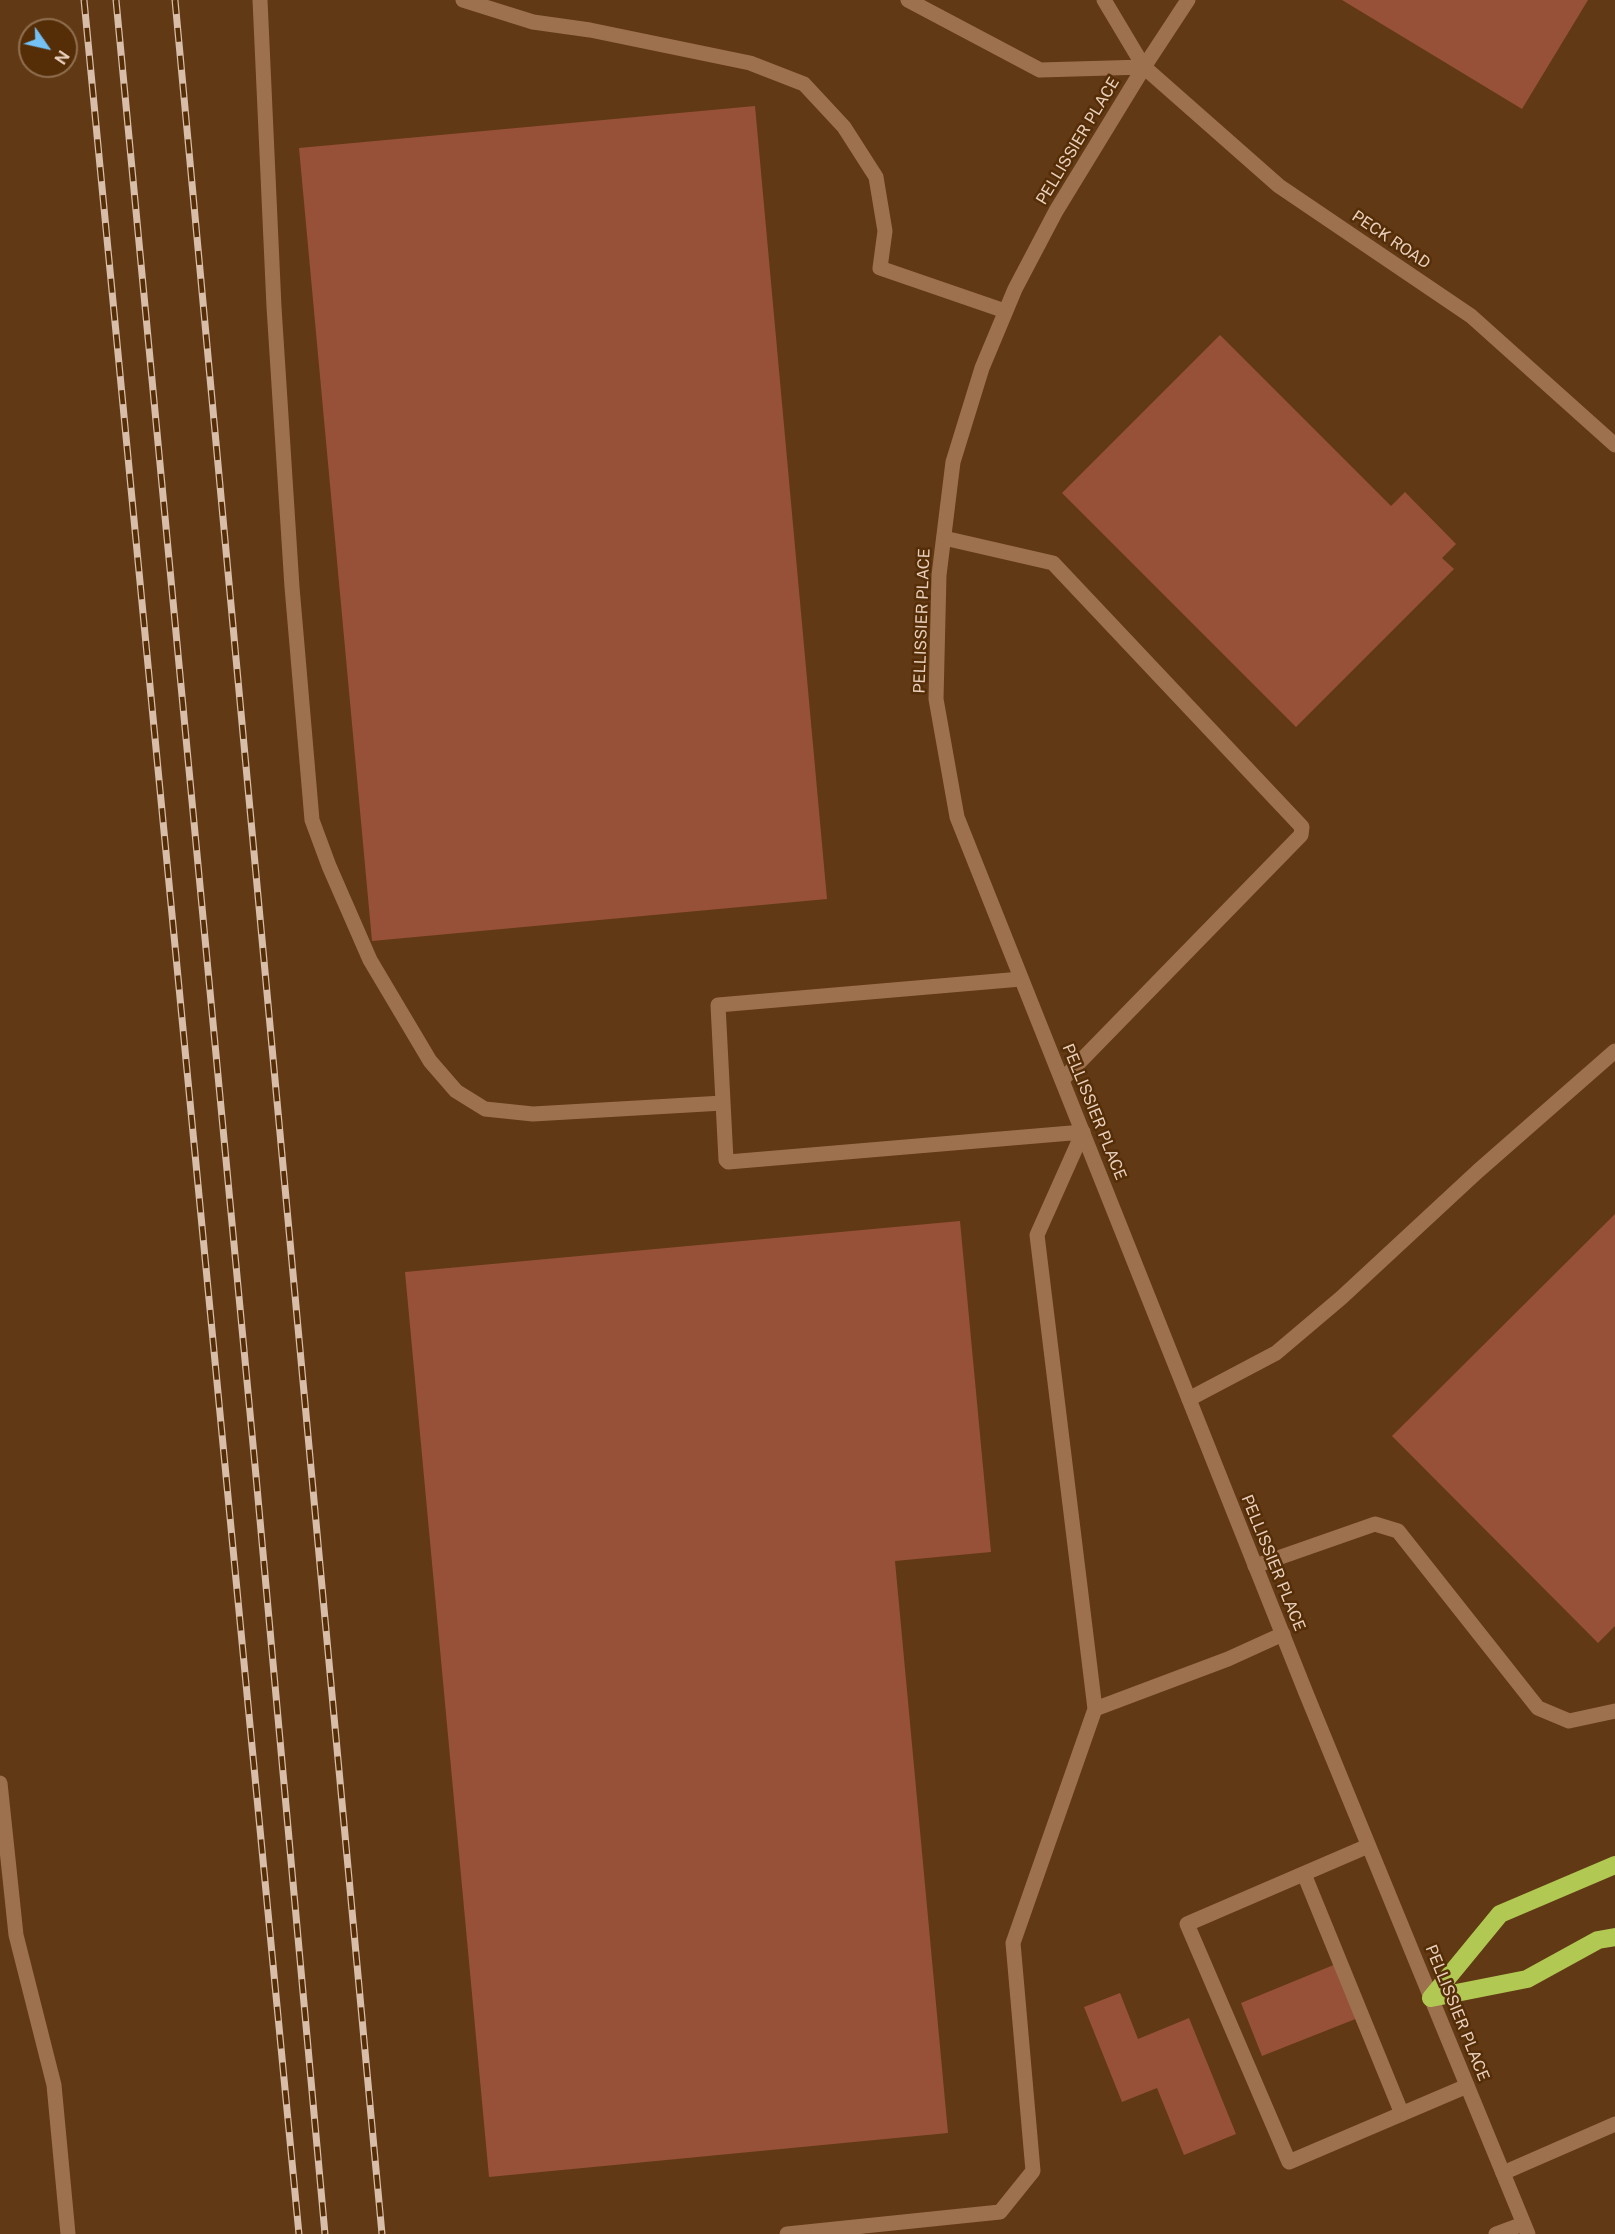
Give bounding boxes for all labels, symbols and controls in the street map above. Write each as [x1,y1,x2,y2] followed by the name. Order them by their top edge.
[18,18,78,78] north arrow
[50,47,73,68] text: N
[1032,74,1124,208] street label: PELLISSIER PLACE
[1348,207,1434,273] street label: PECK ROAD
[910,548,934,694] street label: PELLISSIER PLACE
[1058,1041,1130,1183] street label: PELLISSIER PLACE
[1237,1492,1309,1634] street label: PELLISSIER PLACE
[1421,1942,1493,2084] street label: PELLISSIER PLACE

